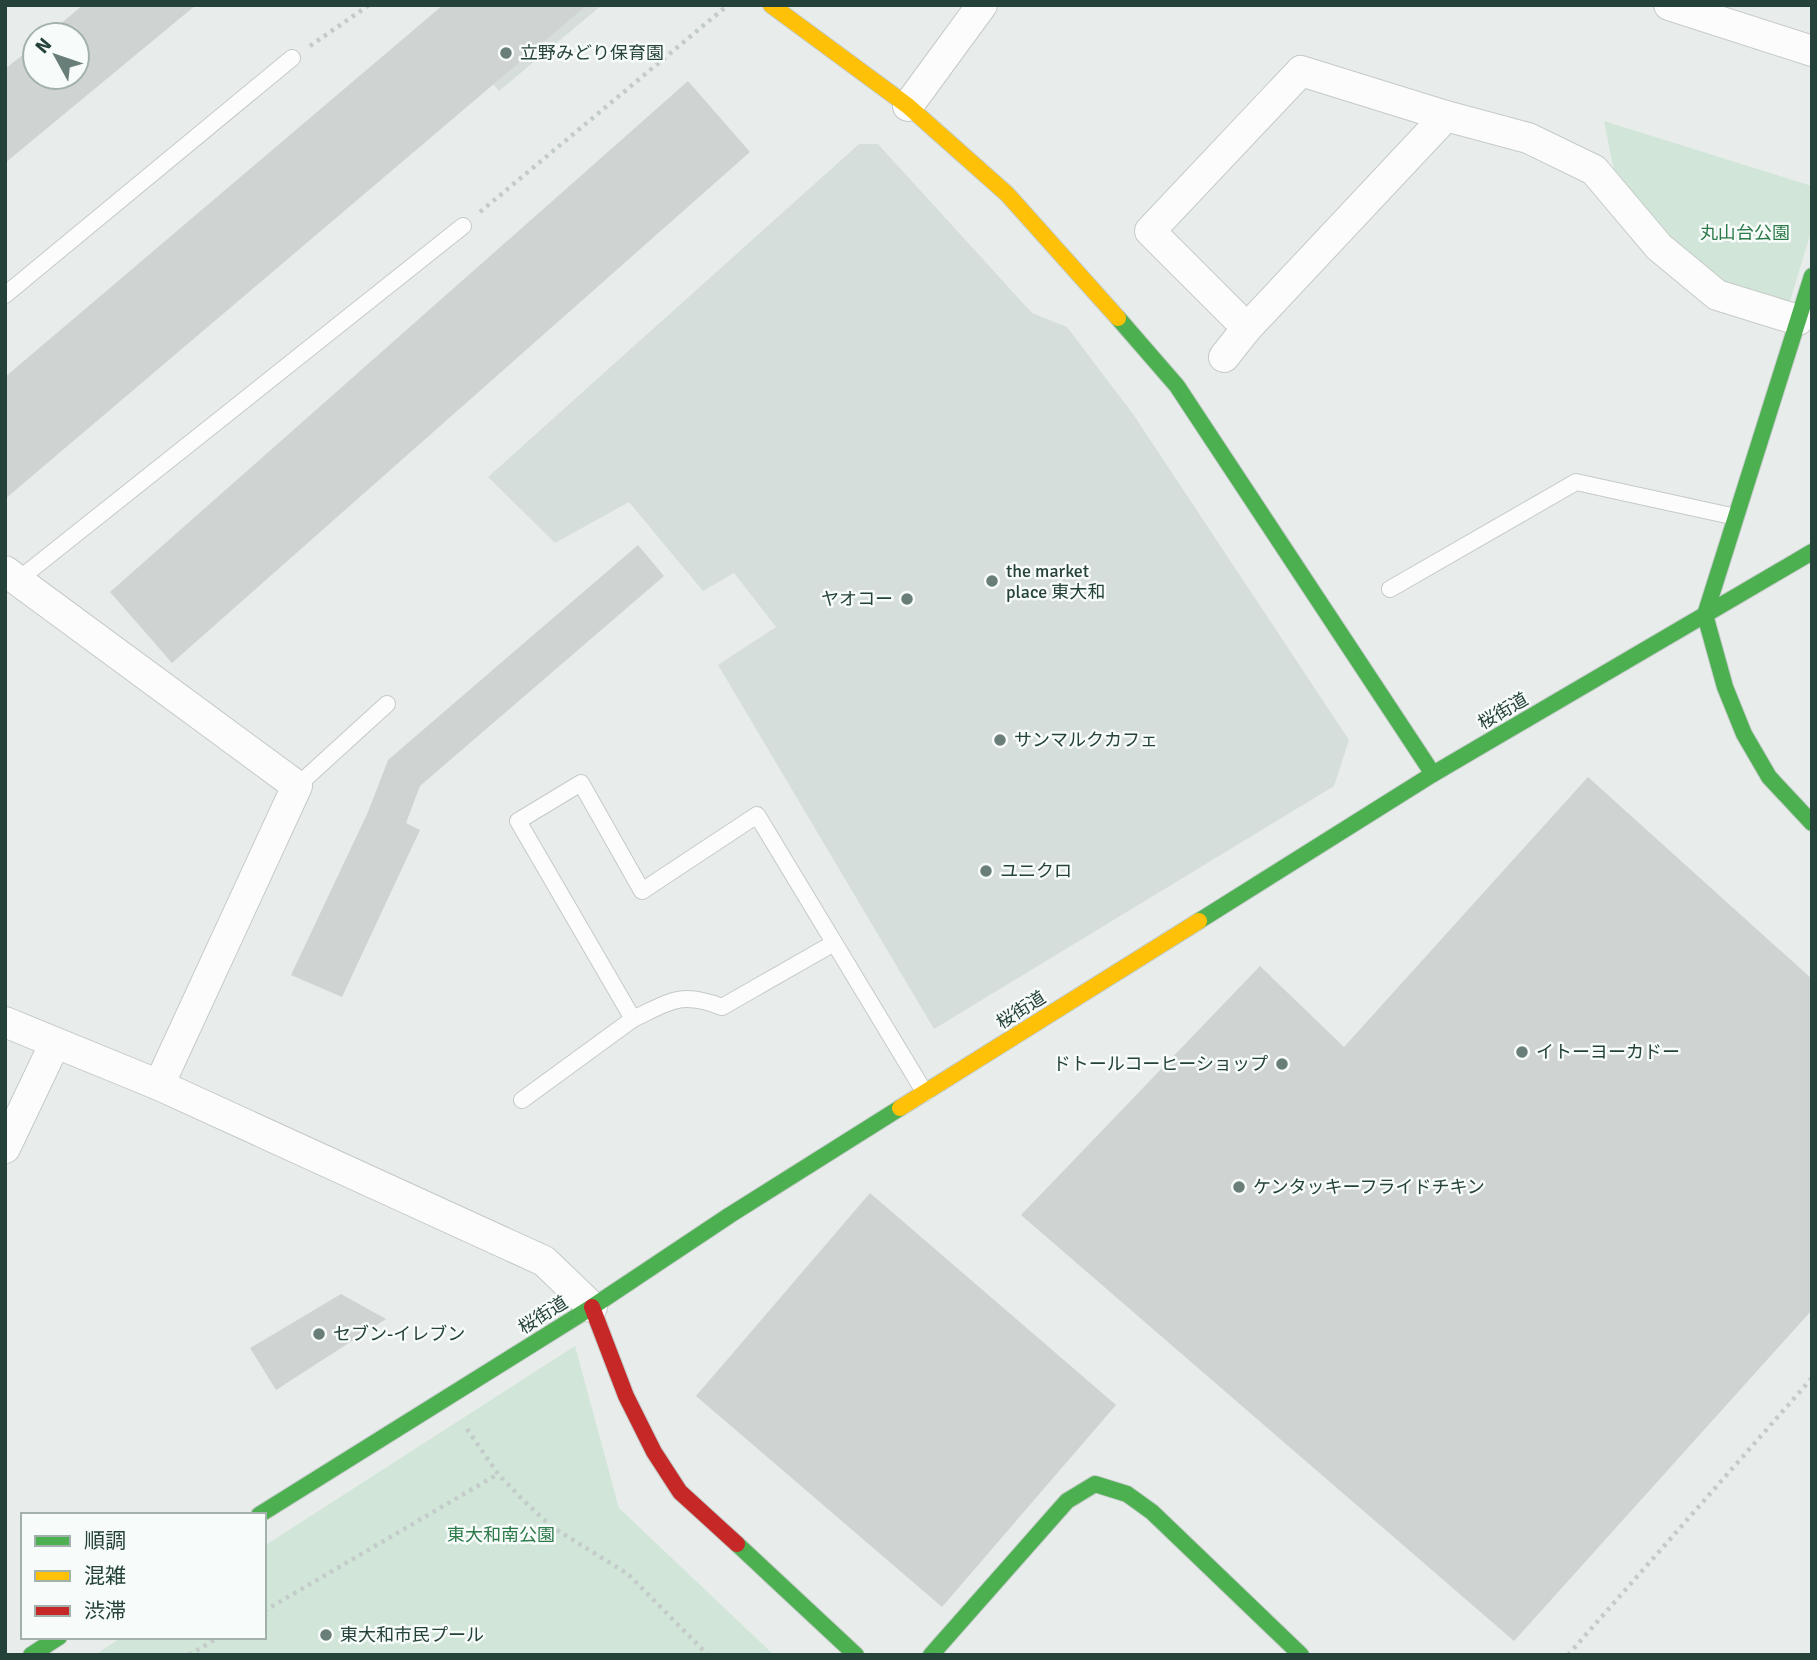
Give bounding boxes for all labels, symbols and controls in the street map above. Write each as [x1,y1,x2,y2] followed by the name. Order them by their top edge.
[21,21,91,91] north arrow
[30,33,57,58] text: N
[520,42,664,64] place label: 立野みどり保育園
[498,45,514,61] marker: 立野みどり保育園
[1700,222,1790,244] park label: 丸山台公園
[1006,560,1105,603] place label: the market place 東大和
[984,573,1000,589] marker: the market place 東大和
[821,588,893,610] place label: ヤオコー
[899,591,915,607] marker: ヤオコー
[1474,688,1532,734] street label: 桜街道
[1014,729,1158,751] place label: サンマルクカフェ
[992,732,1008,748] marker: サンマルクカフェ
[1000,860,1072,882] place label: ユニクロ
[978,863,994,879] marker: ユニクロ
[992,986,1050,1034] street label: 桜街道
[1536,1041,1680,1063] place label: イトーヨーカドー
[1514,1044,1530,1060] marker: イトーヨーカドー
[1053,1053,1268,1075] place label: ドトールコーヒーショップ
[1274,1056,1290,1072] marker: ドトールコーヒーショップ
[1253,1176,1485,1198] place label: ケンタッキーフライドチキン
[1231,1179,1247,1195] marker: ケンタッキーフライドチキン
[514,1291,572,1339] street label: 桜街道
[333,1323,465,1345] place label: セブン-イレブン
[311,1326,327,1342] marker: セブン-イレブン
[21,1513,266,1639] legend
[447,1524,555,1546] park label: 東大和南公園
[84,1528,126,1554] text: 順調
[84,1563,126,1589] text: 混雑
[84,1598,126,1624] text: 渋滞
[340,1624,484,1646] place label: 東大和市民プール
[318,1627,334,1643] marker: 東大和市民プール

